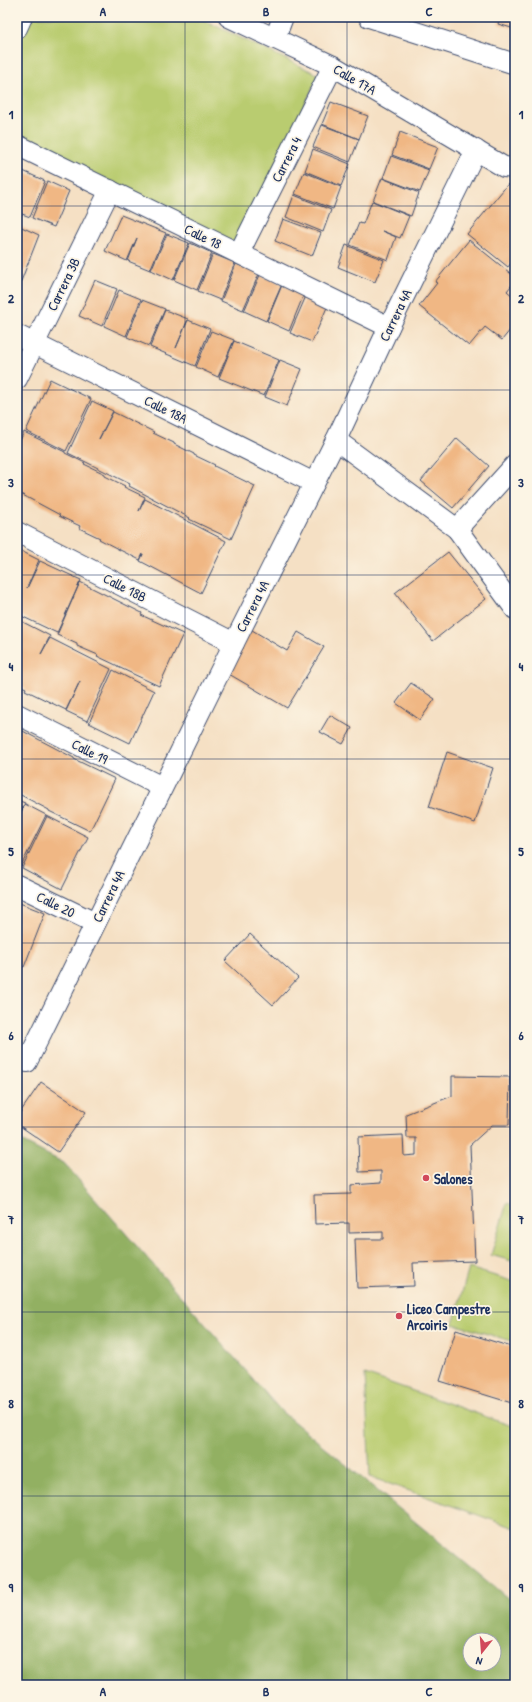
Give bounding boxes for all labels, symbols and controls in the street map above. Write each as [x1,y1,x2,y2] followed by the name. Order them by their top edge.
[100,2,107,20] text: A
[263,2,270,20] text: B
[425,2,433,20] text: C
[330,59,380,99] street label: Calle 17A
[9,105,14,123] text: 1
[519,105,524,123] text: 1
[266,133,306,185] street label: Carrera 4
[181,219,225,253] street label: Calle 18
[42,254,84,314] street label: Carrera 3B
[374,286,416,344] street label: Carrera 4A
[8,289,15,307] text: 2
[518,289,525,307] text: 2
[141,390,191,428] street label: Calle 18A
[8,473,14,491] text: 3
[518,473,524,491] text: 3
[100,568,150,606] street label: Calle 18B
[231,577,273,635] street label: Carrera 4A
[9,657,14,675] text: 4
[519,657,524,675] text: 4
[69,734,111,768] street label: Calle 19
[8,842,14,860] text: 5
[518,842,524,860] text: 5
[87,867,129,925] street label: Carrera 4A
[33,887,79,921] street label: Calle 20
[8,1026,14,1044] text: 6
[518,1026,524,1044] text: 6
[434,1169,473,1188] place label: Salones
[421,1173,431,1183] marker: Salones
[7,1210,15,1228] text: 7
[517,1210,525,1228] text: 7
[407,1299,491,1334] place label: Liceo Campestre Arcoiris
[394,1311,404,1321] marker: Liceo Campestre Arcoiris
[8,1394,14,1412] text: 8
[518,1394,524,1412] text: 8
[9,1578,14,1596] text: 9
[519,1578,524,1596] text: 9
[462,1632,502,1672] north arrow
[474,1654,484,1669] text: N
[100,1682,107,1700] text: A
[263,1682,270,1700] text: B
[425,1682,433,1700] text: C

